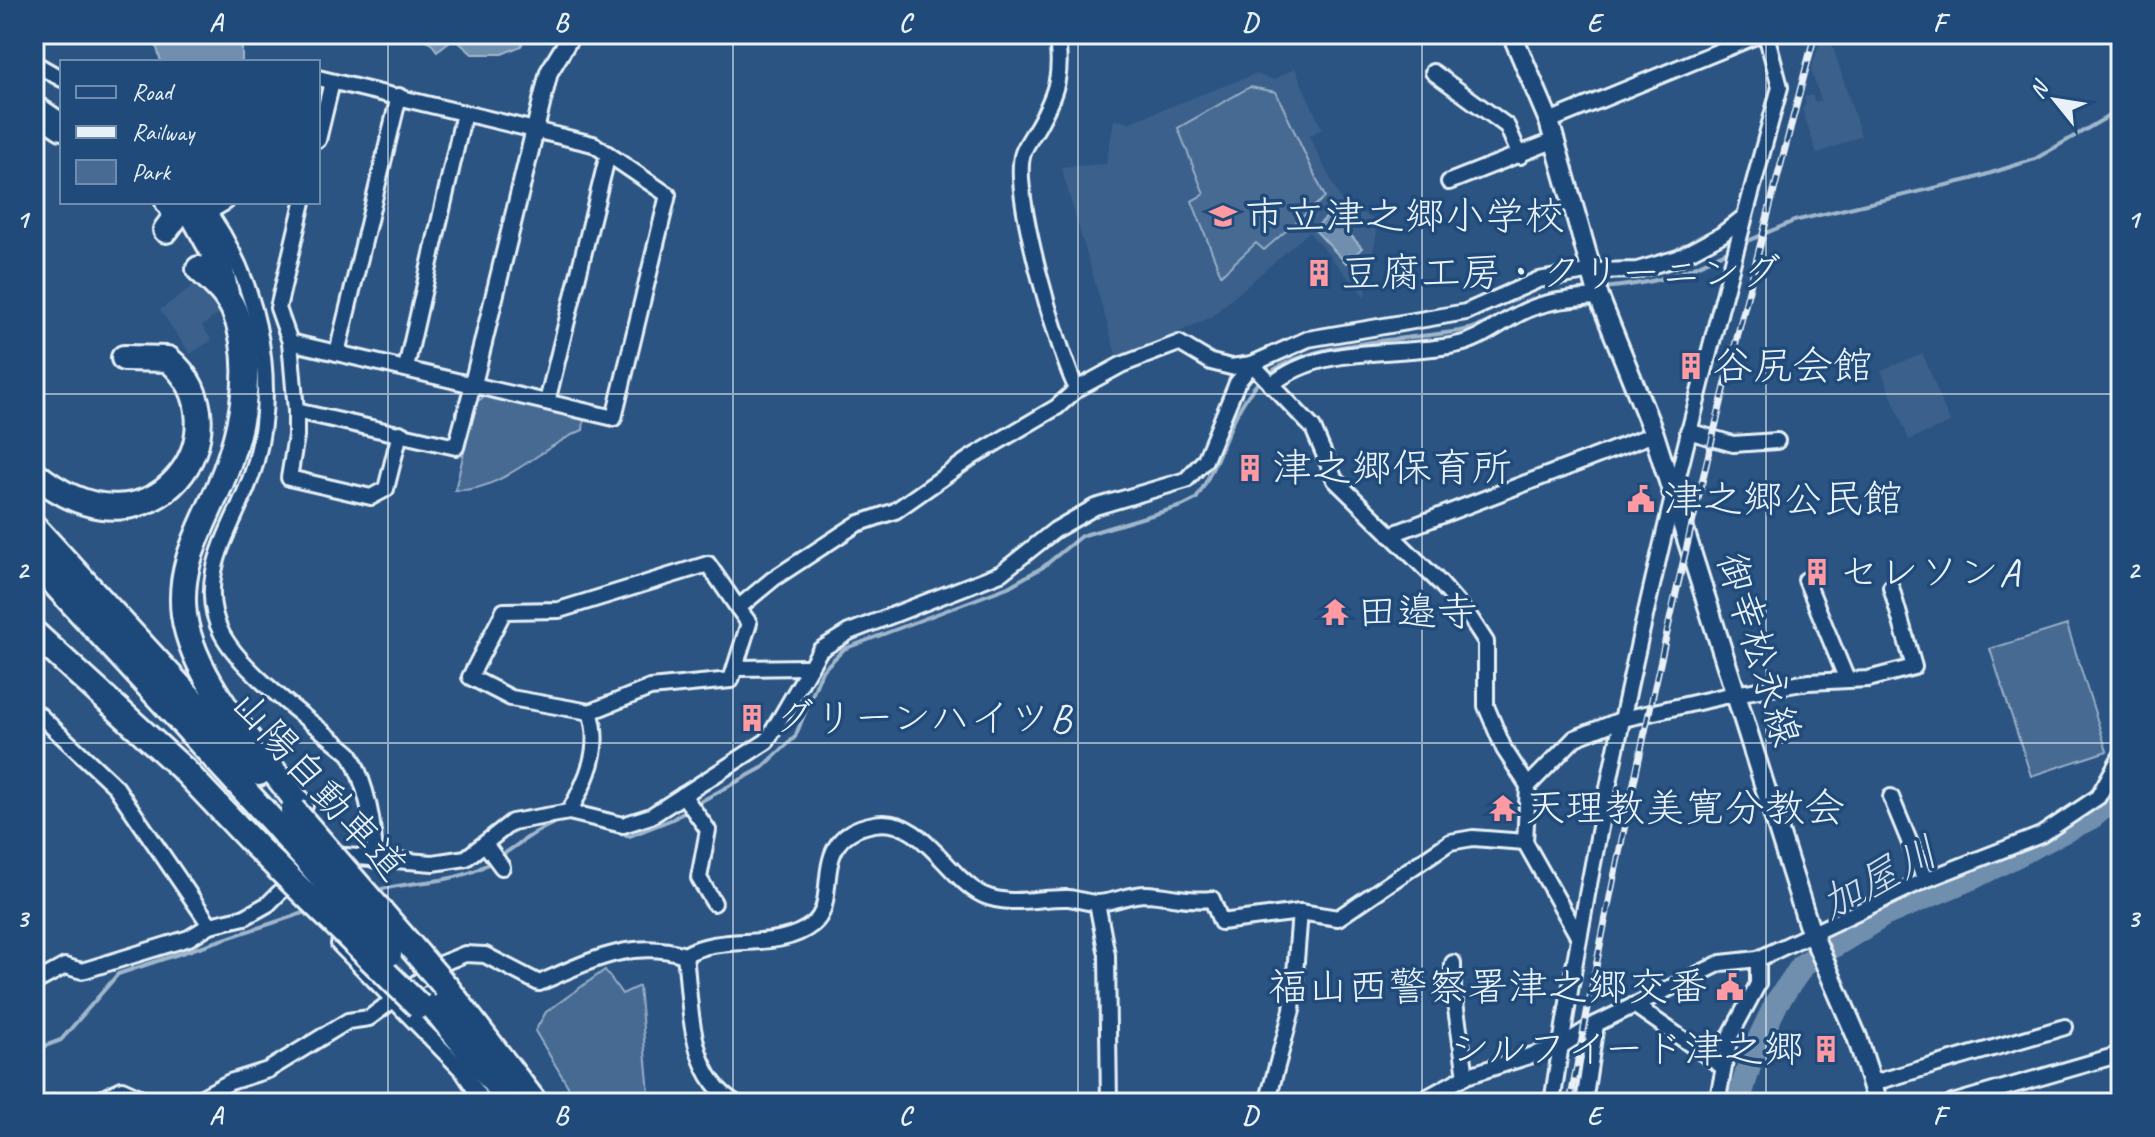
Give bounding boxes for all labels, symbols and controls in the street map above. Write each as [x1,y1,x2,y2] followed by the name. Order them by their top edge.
[209,6,224,39] text: A
[554,6,570,39] text: B
[899,6,915,39] text: C
[1242,6,1260,39] text: D
[1587,6,1605,39] text: E
[1933,6,1951,39] text: F
[60,60,320,204] legend
[2015,60,2095,140] north arrow
[2023,75,2056,103] text: N
[132,77,176,107] text: Road
[132,117,196,147] text: Railway
[132,157,172,187] text: Park
[1245,191,1565,241] place label: 市立津之郷小学校
[1208,201,1238,231] school or university icon: 市立津之郷小学校
[16,203,31,236] text: 1
[2127,203,2142,236] text: 1
[1341,248,1781,298] place label: 豆腐工房・クリーニング
[1304,258,1334,288] building icon: 豆腐工房・クリーニング
[1713,341,1873,391] place label: 谷尻会館
[1676,351,1706,381] building icon: 谷尻会館
[1272,443,1512,493] place label: 津之郷保育所
[1235,453,1265,483] building icon: 津之郷保育所
[1663,474,1903,524] place label: 津之郷公民館
[1626,484,1656,514] public building icon: 津之郷公民館
[1706,546,1812,752] street label: 御幸松永線
[1839,547,2021,597] place label: セレソンA
[16,553,30,586] text: 2
[2127,553,2141,586] text: 2
[1802,557,1832,587] building icon: セレソンA
[1357,587,1477,637] place label: 田邉寺
[1320,597,1350,627] temple icon: 田邉寺
[220,679,418,891] street label: 山陽自動車道
[774,693,1073,743] place label: グリーンハイツB
[737,703,767,733] building icon: グリーンハイツB
[1525,783,1845,833] place label: 天理教美寛分教会
[1488,793,1518,823] temple icon: 天理教美寛分教会
[1811,825,1947,931] water label: 加屋川
[16,902,30,935] text: 3
[2127,902,2141,935] text: 3
[1268,962,1708,1012] place label: 福山西警察署津之郷交番
[1715,972,1745,1002] public building icon: 福山西警察署津之郷交番
[1450,1024,1804,1074] place label: シルフイード津之郷
[1811,1034,1841,1064] building icon: シルフイード津之郷
[209,1099,224,1132] text: A
[554,1099,570,1132] text: B
[899,1099,915,1132] text: C
[1242,1099,1260,1132] text: D
[1587,1099,1605,1132] text: E
[1933,1099,1951,1132] text: F

